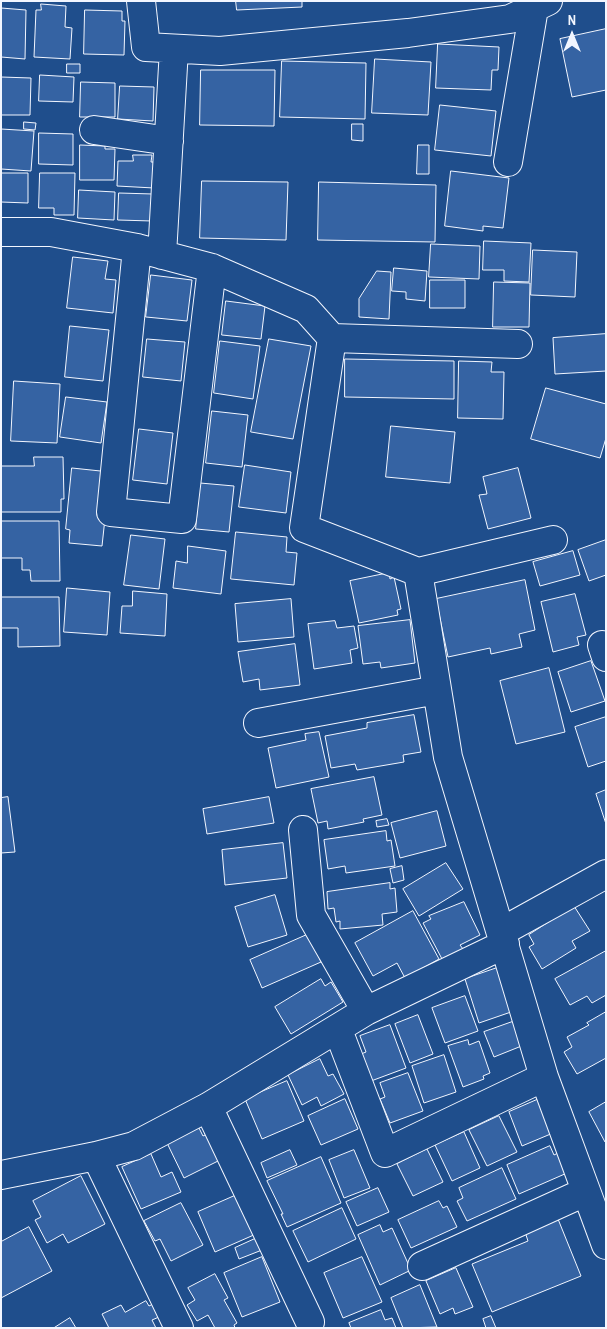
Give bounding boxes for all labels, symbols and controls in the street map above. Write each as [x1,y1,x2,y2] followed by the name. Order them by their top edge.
[547,10,597,60] north arrow
[568,11,576,29] text: N

